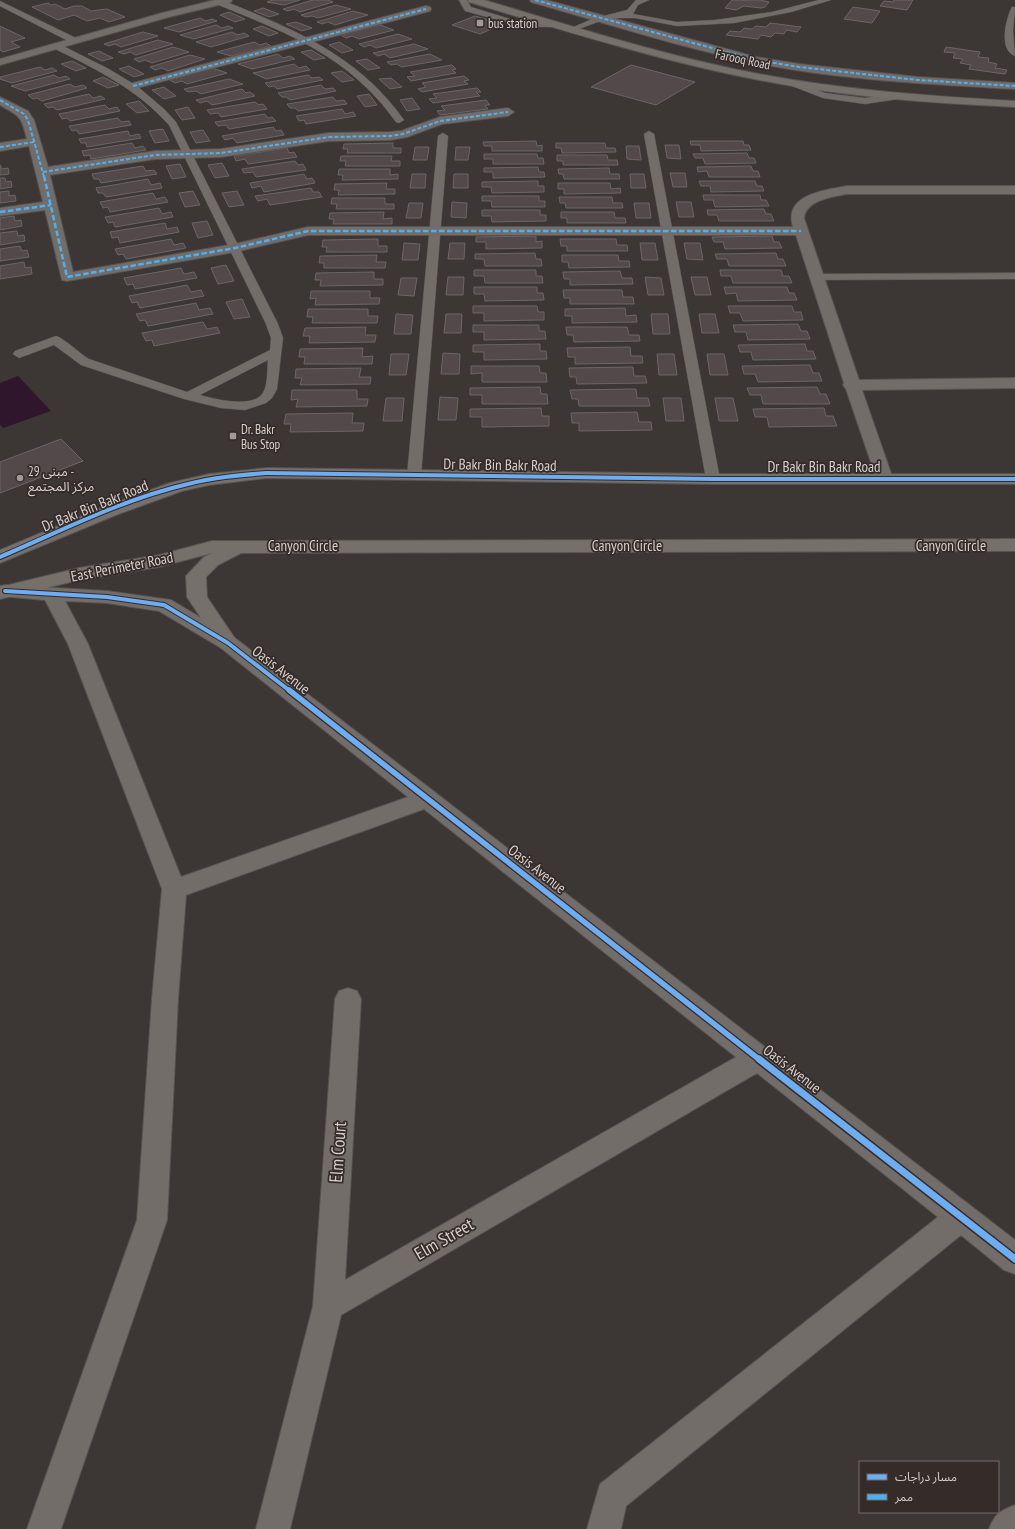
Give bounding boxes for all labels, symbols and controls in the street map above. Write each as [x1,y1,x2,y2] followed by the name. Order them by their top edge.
[488,15,538,32] place label: bus station
[475,18,485,28] marker: bus station
[714,45,772,74] street label: Farooq Road
[241,421,281,453] place label: Dr. Bakr Bus Stop
[228,431,238,441] marker: Dr. Bakr Bus Stop
[443,454,557,475] street label: Dr Bakr Bin Bakr Road
[767,457,881,476] street label: Dr Bakr Bin Bakr Road
[28,463,94,497] place label: مبنى 29 - مركز المجتمع
[15,473,25,483] marker: مبنى 29 - مركز المجتمع
[39,476,151,536] street label: Dr Bakr Bin Bakr Road
[268,536,338,555] street label: Canyon Circle
[592,536,662,555] street label: Canyon Circle
[916,536,986,555] street label: Canyon Circle
[69,547,175,586] street label: East Perimeter Road
[249,641,314,698] street label: Oasis Avenue
[505,840,570,897] street label: Oasis Avenue
[760,1040,825,1097] street label: Oasis Avenue
[324,1121,351,1183] street label: Elm Court
[410,1212,478,1265] street label: Elm Street
[859,1461,999,1513] legend
[895,1469,957,1484] text: مسار دراجات
[894,1489,913,1504] text: ممر

